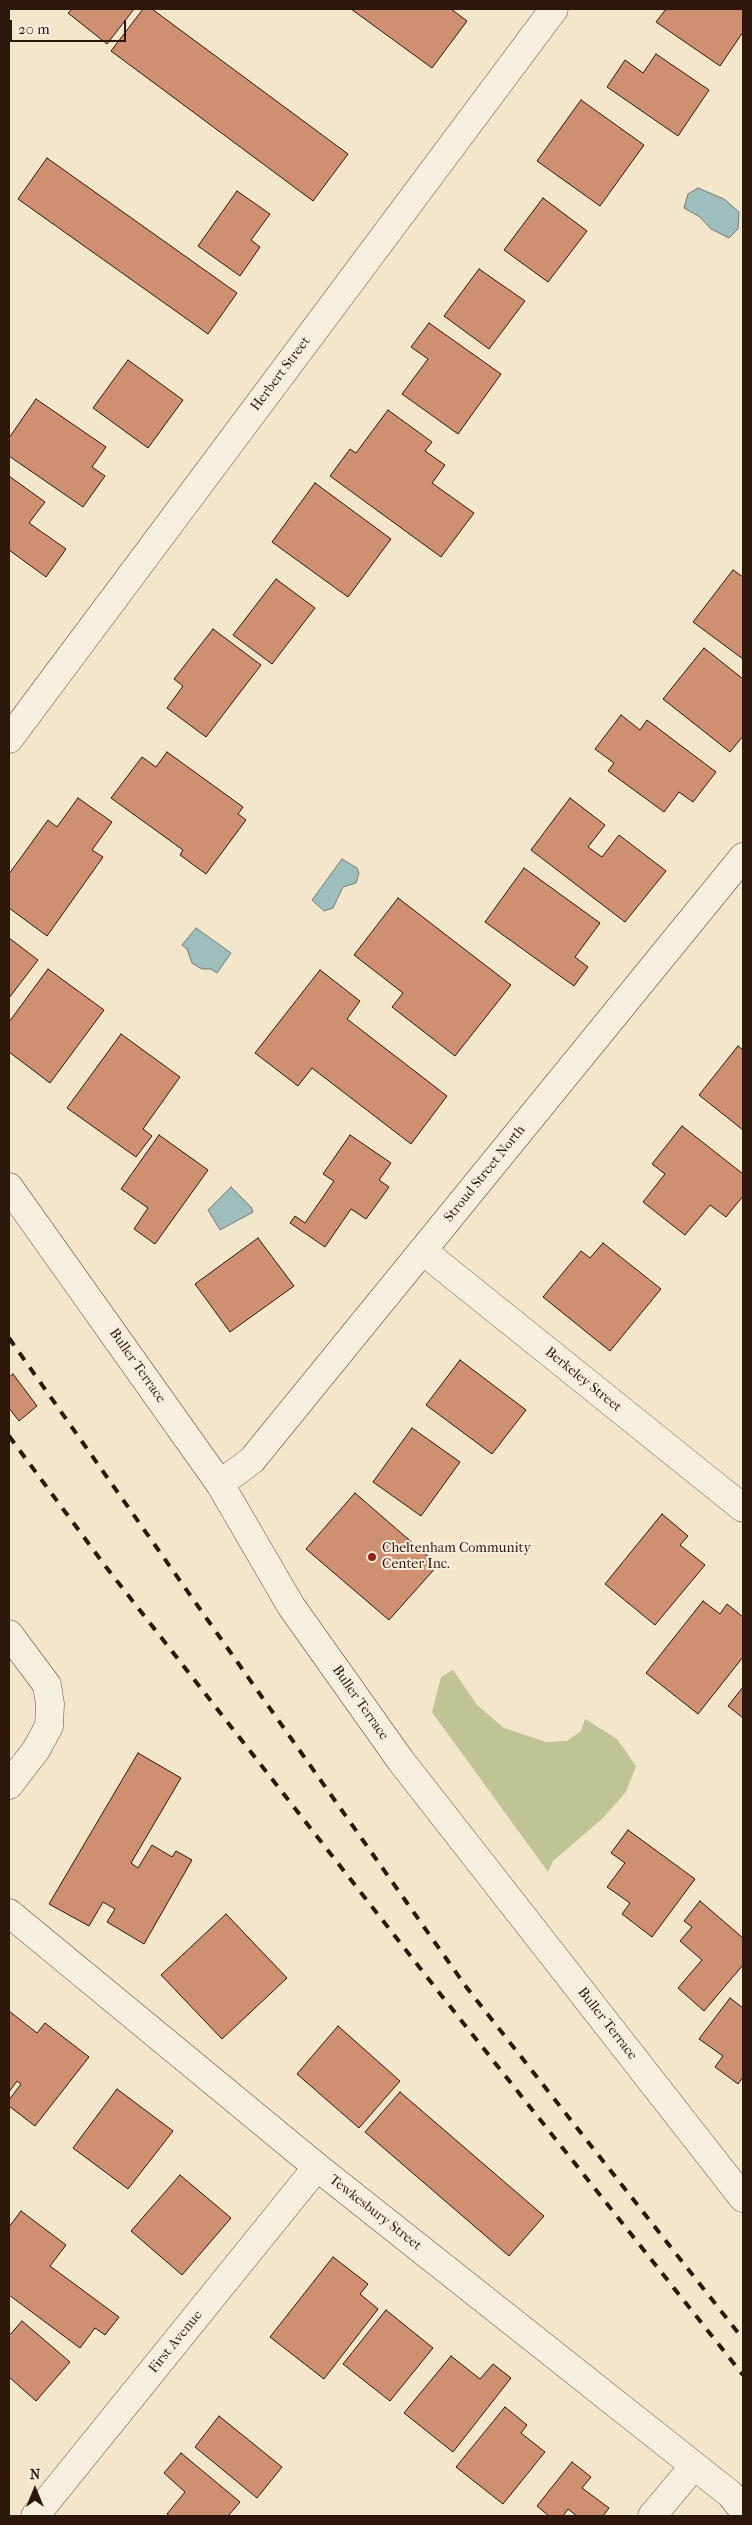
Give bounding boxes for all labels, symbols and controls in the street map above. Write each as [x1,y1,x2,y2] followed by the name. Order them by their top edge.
[12,10,129,42] scale bar
[18,20,50,38] text: 20 m
[248,333,314,415] street label: Herbert Street
[441,1122,529,1226] street label: Stroud Street North
[105,1325,169,1407] street label: Buller Terrace
[541,1344,625,1416] street label: Berkeley Street
[382,1541,531,1574] place label: Cheltenham Community Center Inc.
[366,1551,378,1563] marker: Cheltenham Community Center Inc.
[328,1662,392,1744] street label: Buller Terrace
[574,1984,640,2064] street label: Buller Terrace
[325,2172,425,2254] street label: Tewkesbury Street
[146,2307,206,2377] street label: First Avenue
[10,2465,60,2515] north arrow
[30,2466,40,2483] text: N

